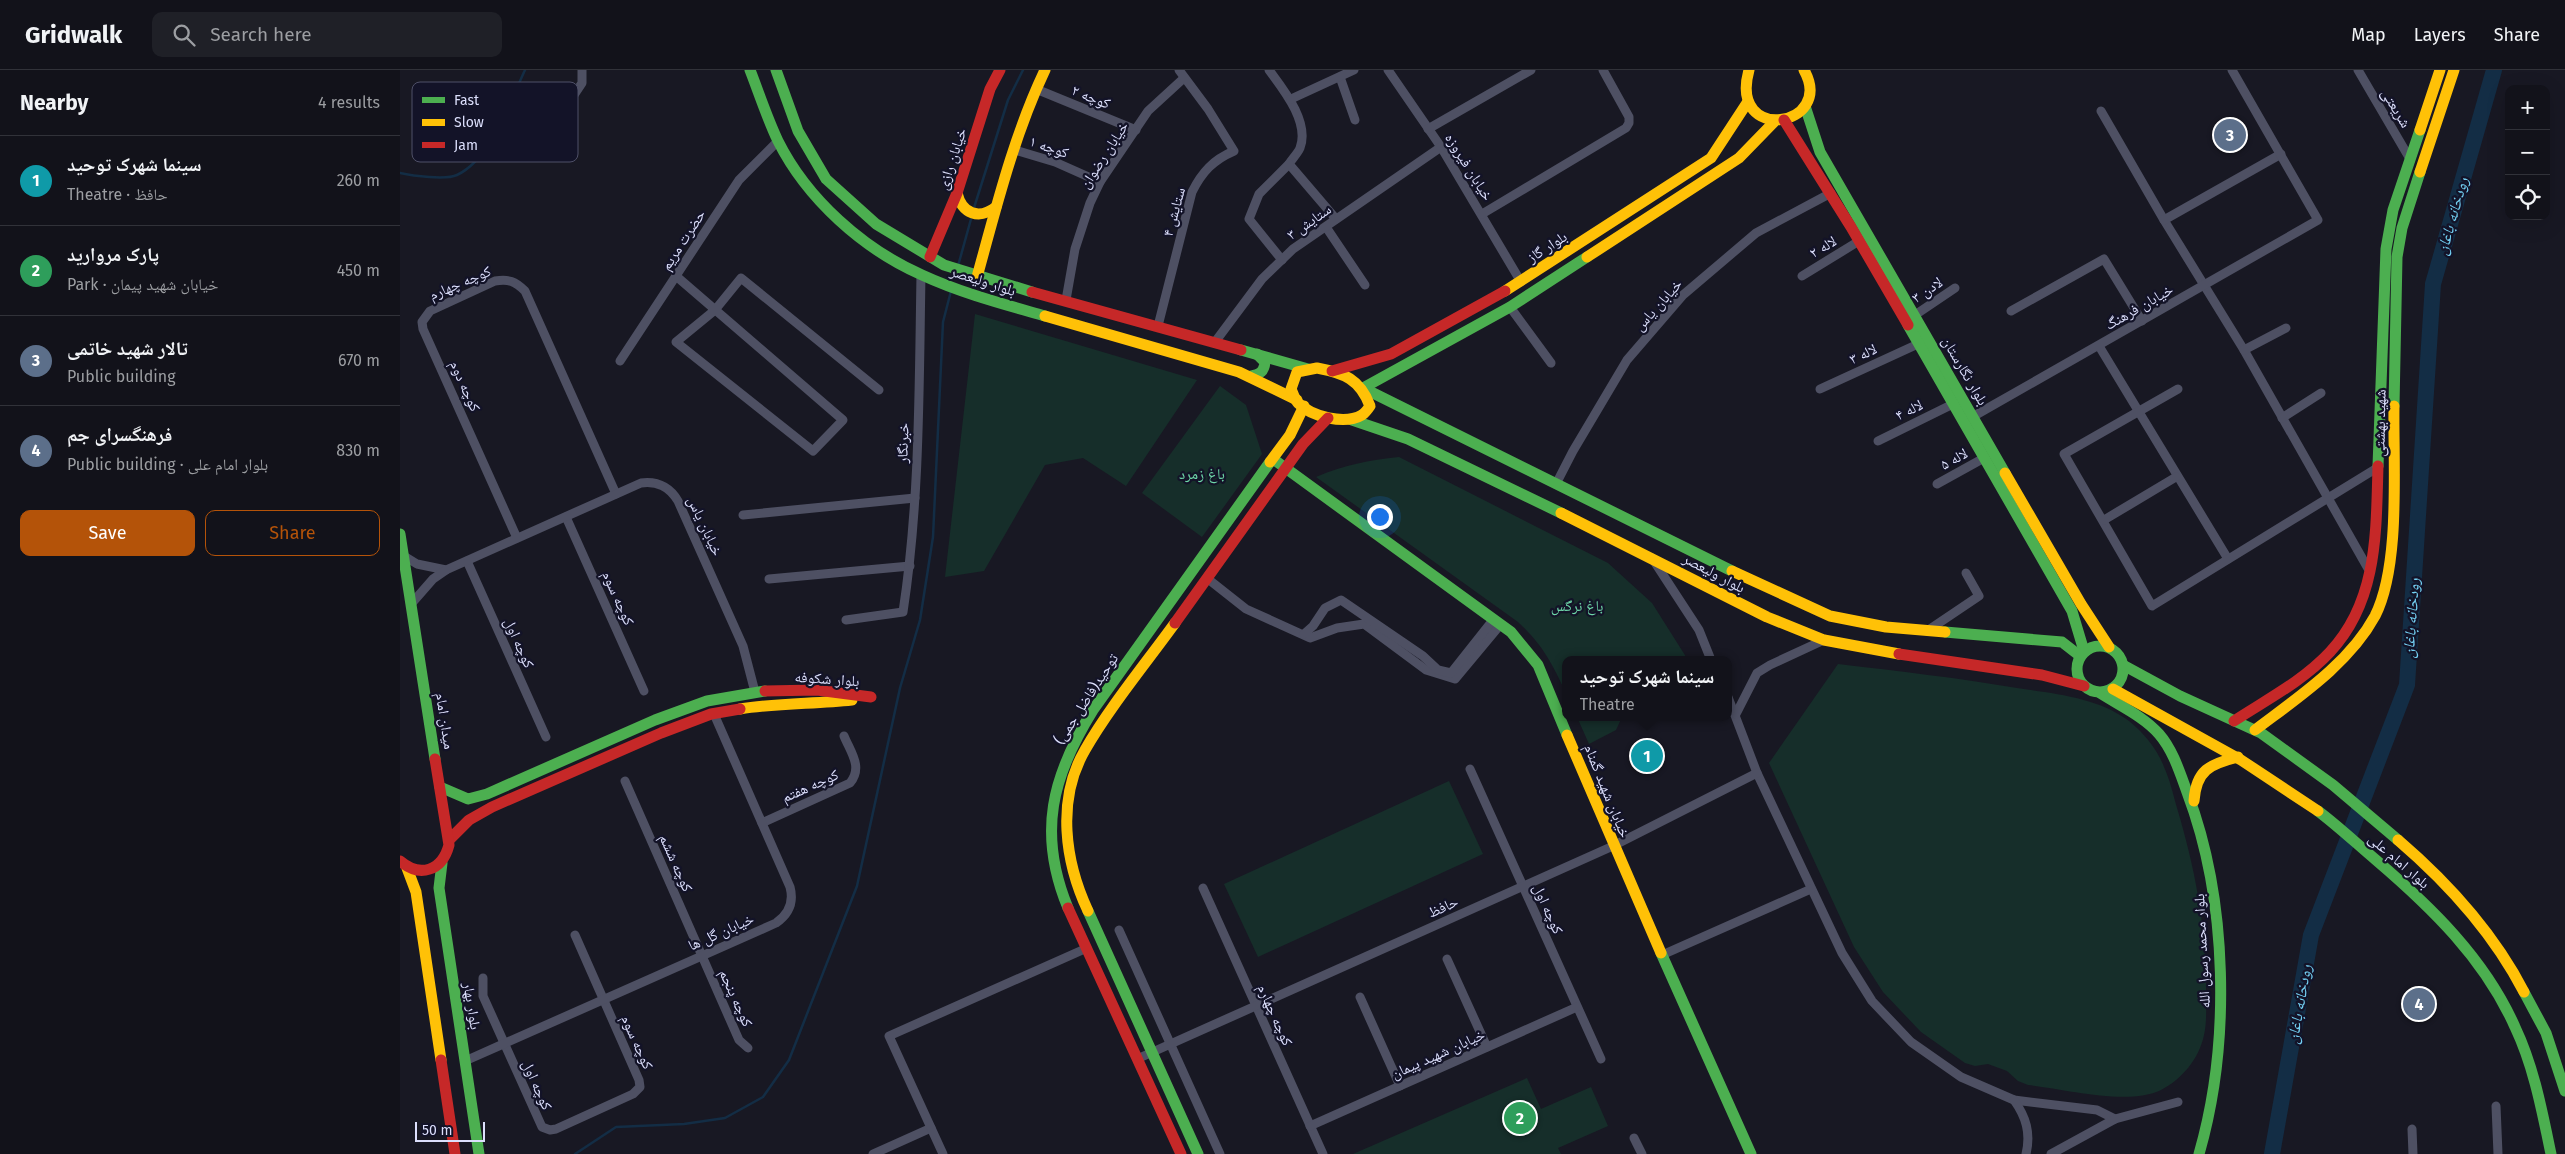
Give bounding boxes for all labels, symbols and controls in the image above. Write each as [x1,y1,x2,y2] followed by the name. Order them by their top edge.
[152,12,502,57] search box
[25,21,122,49] text: Gridwalk
[170,21,198,49] icon: search
[210,23,312,46] text: Search here
[2351,24,2386,46] text: Map
[2414,24,2466,46] text: Layers
[2494,24,2540,46] text: Share
[1069,81,1113,113] street label: کوچه ۲
[412,82,578,162] legend
[2376,85,2415,132] street label: شریعتی
[2505,85,2550,220] map controls
[2505,85,2550,130] button: +
[20,90,88,116] text: Nearby
[454,92,480,109] text: Fast
[318,93,380,112] text: 4 results
[454,114,484,131] text: Slow
[2214,116,2246,154] pin: 3
[1076,118,1133,192] street label: خیابان رضوان
[934,125,972,192] street label: خیابان رازی
[1440,130,1497,205] street label: خیابان فیروزه
[2505,130,2550,175] button: −
[1027,132,1071,162] street label: کوچه ۱
[454,137,478,154] text: Jam
[67,153,202,176] text: سینما شهرک توحید
[32,171,40,190] text: 1
[337,171,380,190] text: 260 m
[2432,175,2473,257] water label: رودخانه باغان
[2505,175,2550,220] button: locate
[67,185,168,204] text: Theatre · حافظ
[1159,185,1190,239] street label: ستایش ۴
[1283,200,1335,245] street label: ستایش ۳
[657,206,710,274] street label: حضرت مریم
[1523,227,1570,267] street label: بلوار گاز
[1806,232,1840,262] street label: لاله ۲
[67,243,159,266] text: پارک مروارید
[32,261,40,280] text: 2
[337,261,380,280] text: 450 m
[426,262,494,305] street label: کوچه چهارم
[947,262,1018,300] street label: بلوار ولیعصر
[1908,273,1946,308] street label: لادن ۳
[67,275,218,294] text: Park · خیابان شهید پیمان
[1630,275,1687,335] street label: خیابان یاس
[2102,280,2177,335] street label: خیابان فرهنگ
[1937,333,1992,409] street label: بلوار نگارستان
[67,337,188,360] text: تالار شهید خاتمی
[1846,340,1880,368] street label: لاله ۳
[32,351,40,370] text: 3
[338,351,380,370] text: 670 m
[445,358,484,415] street label: کوچه دوم
[67,367,175,386] text: Public building
[2370,389,2391,457] street label: شهید بهشتی
[1892,396,1926,424] street label: لاله ۴
[893,422,913,465] street label: خبرنگار
[67,423,172,446] text: فرهنگسرای جم
[31,441,41,460] text: 4
[336,441,380,460] text: 830 m
[1937,444,1971,474] street label: لاله ۵
[67,455,268,474] text: Public building · بلوار امام علی
[1179,465,1225,484] park label: باغ زمرد
[683,493,727,559] street label: خیابان یاس
[1367,504,1393,530] your location
[20,510,195,556] button: Save
[205,510,380,556] button: Share
[1679,549,1748,597] street label: بلوار ولیعصر
[597,568,638,628] street label: کوچه سوم
[2399,577,2424,659] water label: رودخانه باغان
[1551,597,1603,616] park label: باغ نرگس
[499,615,538,671] street label: کوچه اول
[1050,650,1123,748] street label: توحید(فاضل جمی)
[1562,656,1732,721] popup
[1580,665,1714,688] text: سینما شهرک توحید
[794,668,860,690] street label: بلوار شکوفه
[431,691,458,751] street label: میدان امام
[1580,695,1635,714] text: Theatre
[1631,737,1663,775] pin: 1
[1579,742,1634,841] street label: خیابان شهید گمنام
[779,766,842,807] street label: کوچه هفتم
[2364,830,2433,893] street label: بلوار امام علی
[654,831,697,895] street label: کوچه ششم
[1528,881,1567,937] street label: کوچه اول
[1425,892,1461,922] street label: حافظ
[2190,893,2215,1009] street label: بلوار محمد رسول الله
[685,909,757,955] street label: خیابان گل ها
[2283,963,2316,1045] water label: رودخانه باغان
[714,966,757,1030] street label: کوچه پنجم
[459,980,485,1031] street label: بلوار بهار
[1252,981,1297,1049] street label: کوچه چهارم
[2403,985,2435,1023] pin: 4
[616,1012,657,1072] street label: کوچه سوم
[1388,1025,1489,1084] street label: خیابان شهید پیمان
[517,1057,556,1113] street label: کوچه اول
[1504,1099,1536,1137] pin: 2
[415,1119,485,1142] scale bar
[422,1122,453,1139] text: 50 m

